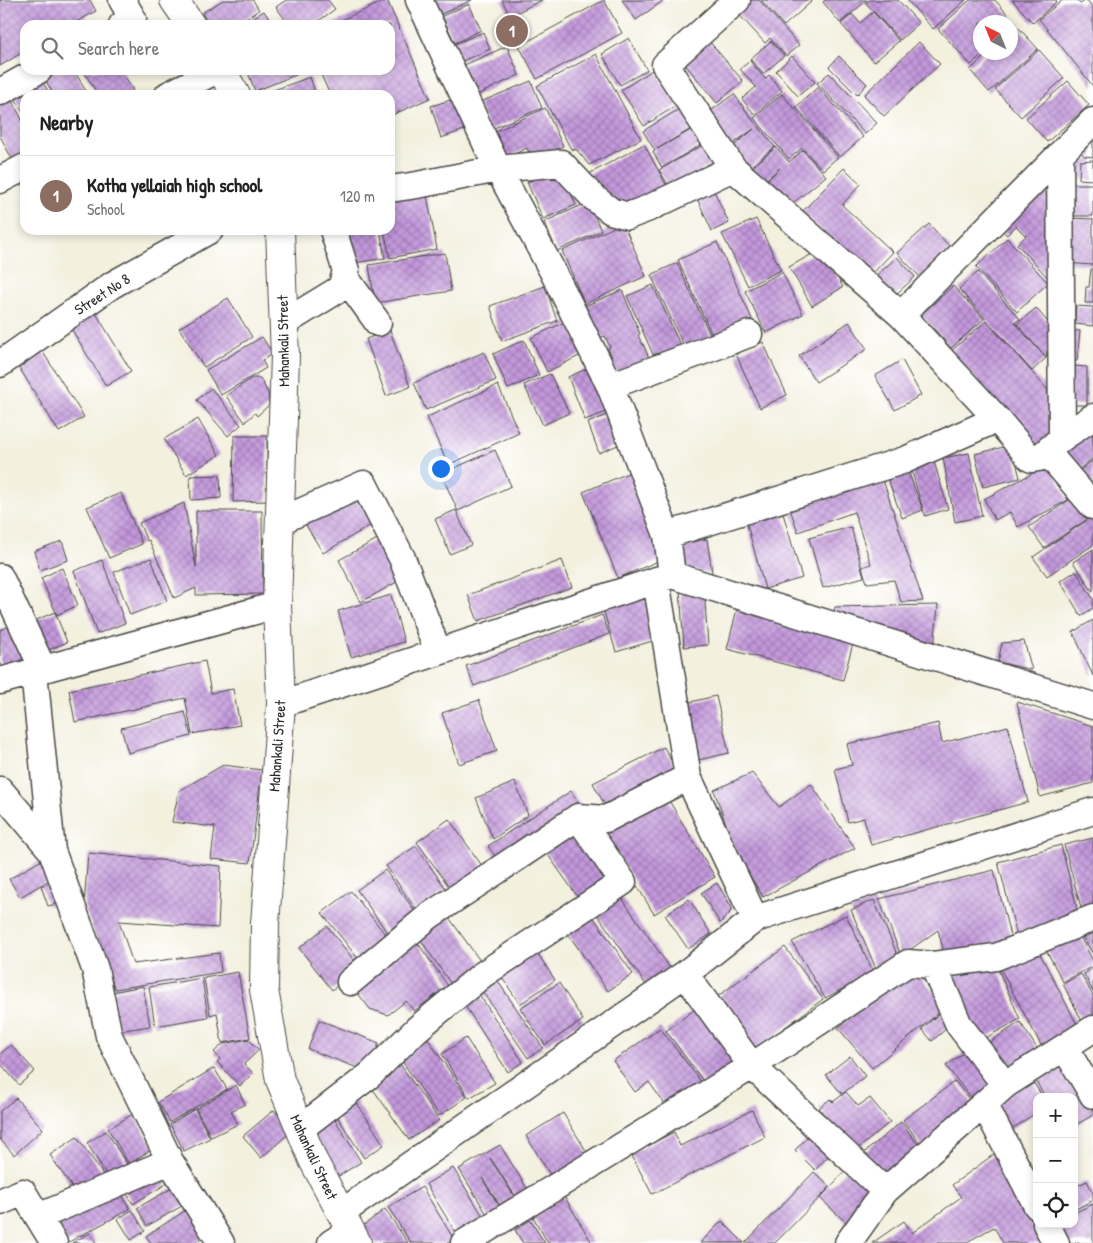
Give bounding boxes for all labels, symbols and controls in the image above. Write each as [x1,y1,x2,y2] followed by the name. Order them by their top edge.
[496,12,528,50] pin: 1
[973,15,1018,60] north arrow
[20,20,395,75] search box
[38,34,66,62] icon: search
[78,35,159,61] text: Search here
[40,108,93,137] text: Nearby
[87,172,262,198] text: Kotha yellaiah high school
[53,185,59,207] text: 1
[340,185,375,207] text: 120 m
[87,198,124,220] text: School
[70,268,134,320] street label: Street No 8
[272,294,294,387] street label: Mahankali Street
[428,456,454,482] your location
[263,699,291,792] street label: Mahankali Street
[1033,1093,1078,1228] map controls
[1033,1093,1078,1138] button: +
[285,1111,343,1204] street label: Mahankali Street
[1033,1138,1078,1183] button: −
[1033,1183,1078,1228] button: locate

